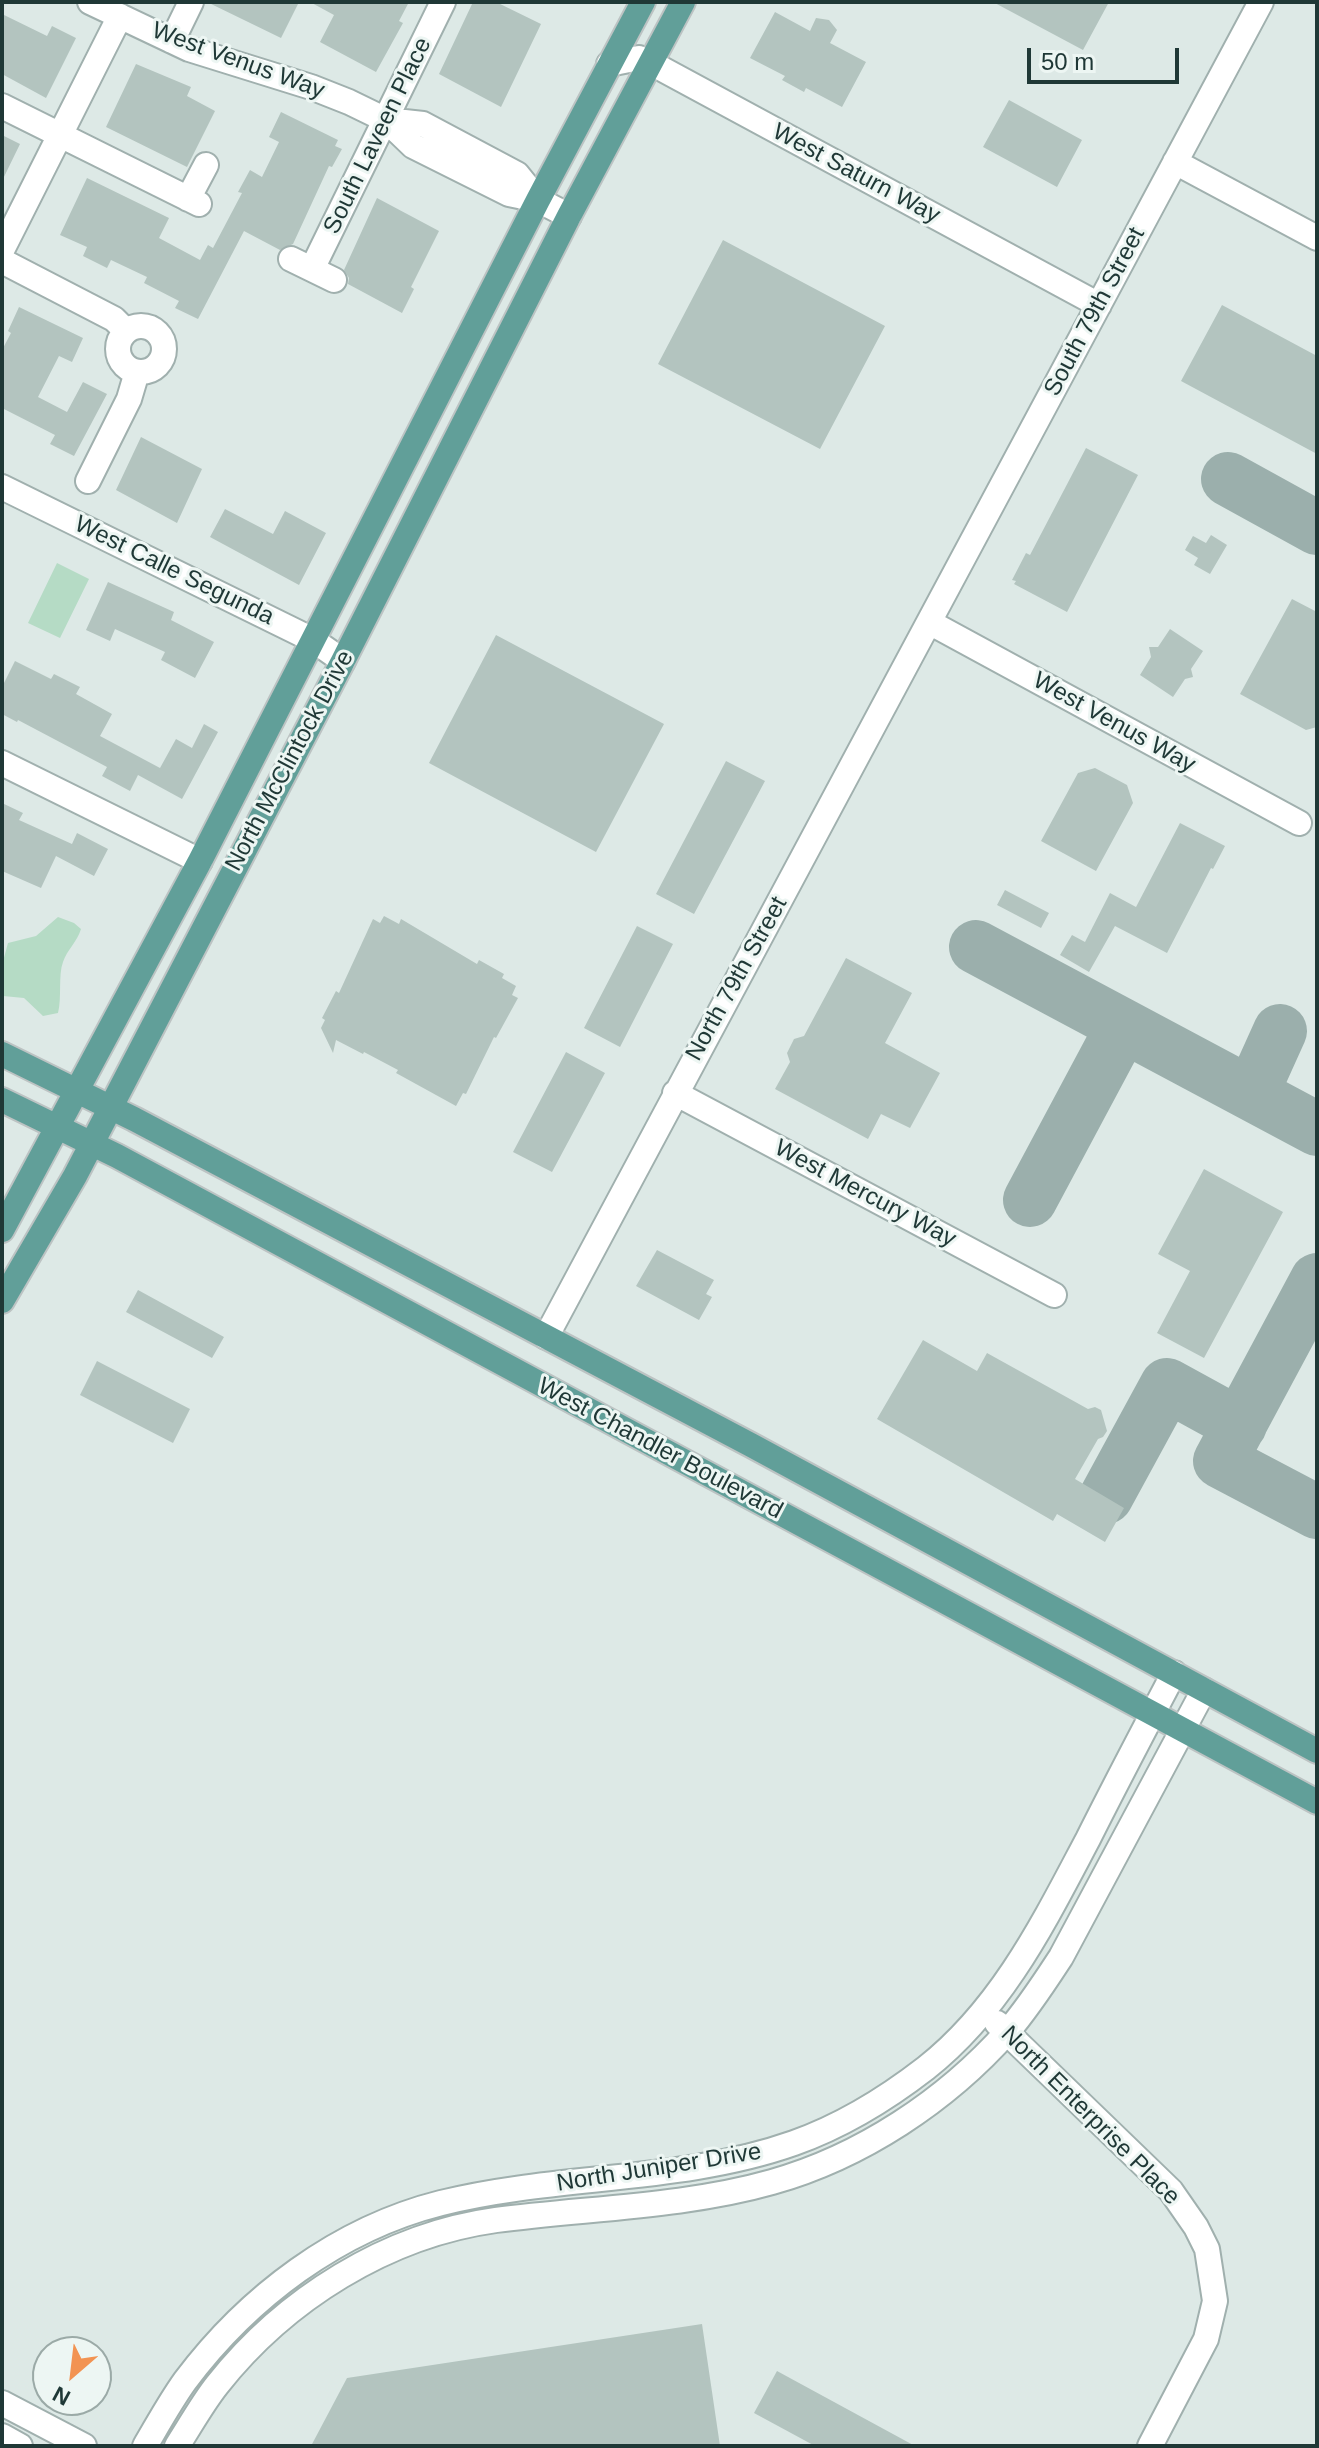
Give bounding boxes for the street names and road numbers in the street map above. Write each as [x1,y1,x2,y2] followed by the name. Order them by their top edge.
[148,16,328,106] street label: West Venus Way
[318,33,438,239] street label: South Laveen Place
[767,118,945,230] street label: West Saturn Way
[1038,223,1152,401] street label: South 79th Street
[70,510,278,632] street label: West Calle Segunda
[220,646,360,876] street label: North McClintock Drive
[1028,666,1200,780] street label: West Venus Way
[680,892,794,1066] street label: North 79th Street
[769,1134,961,1254] street label: West Mercury Way
[533,1372,787,1526] street label: West Chandler Boulevard
[994,2020,1186,2212] street label: North Enterprise Place
[555,2138,763,2198] street label: North Juniper Drive

